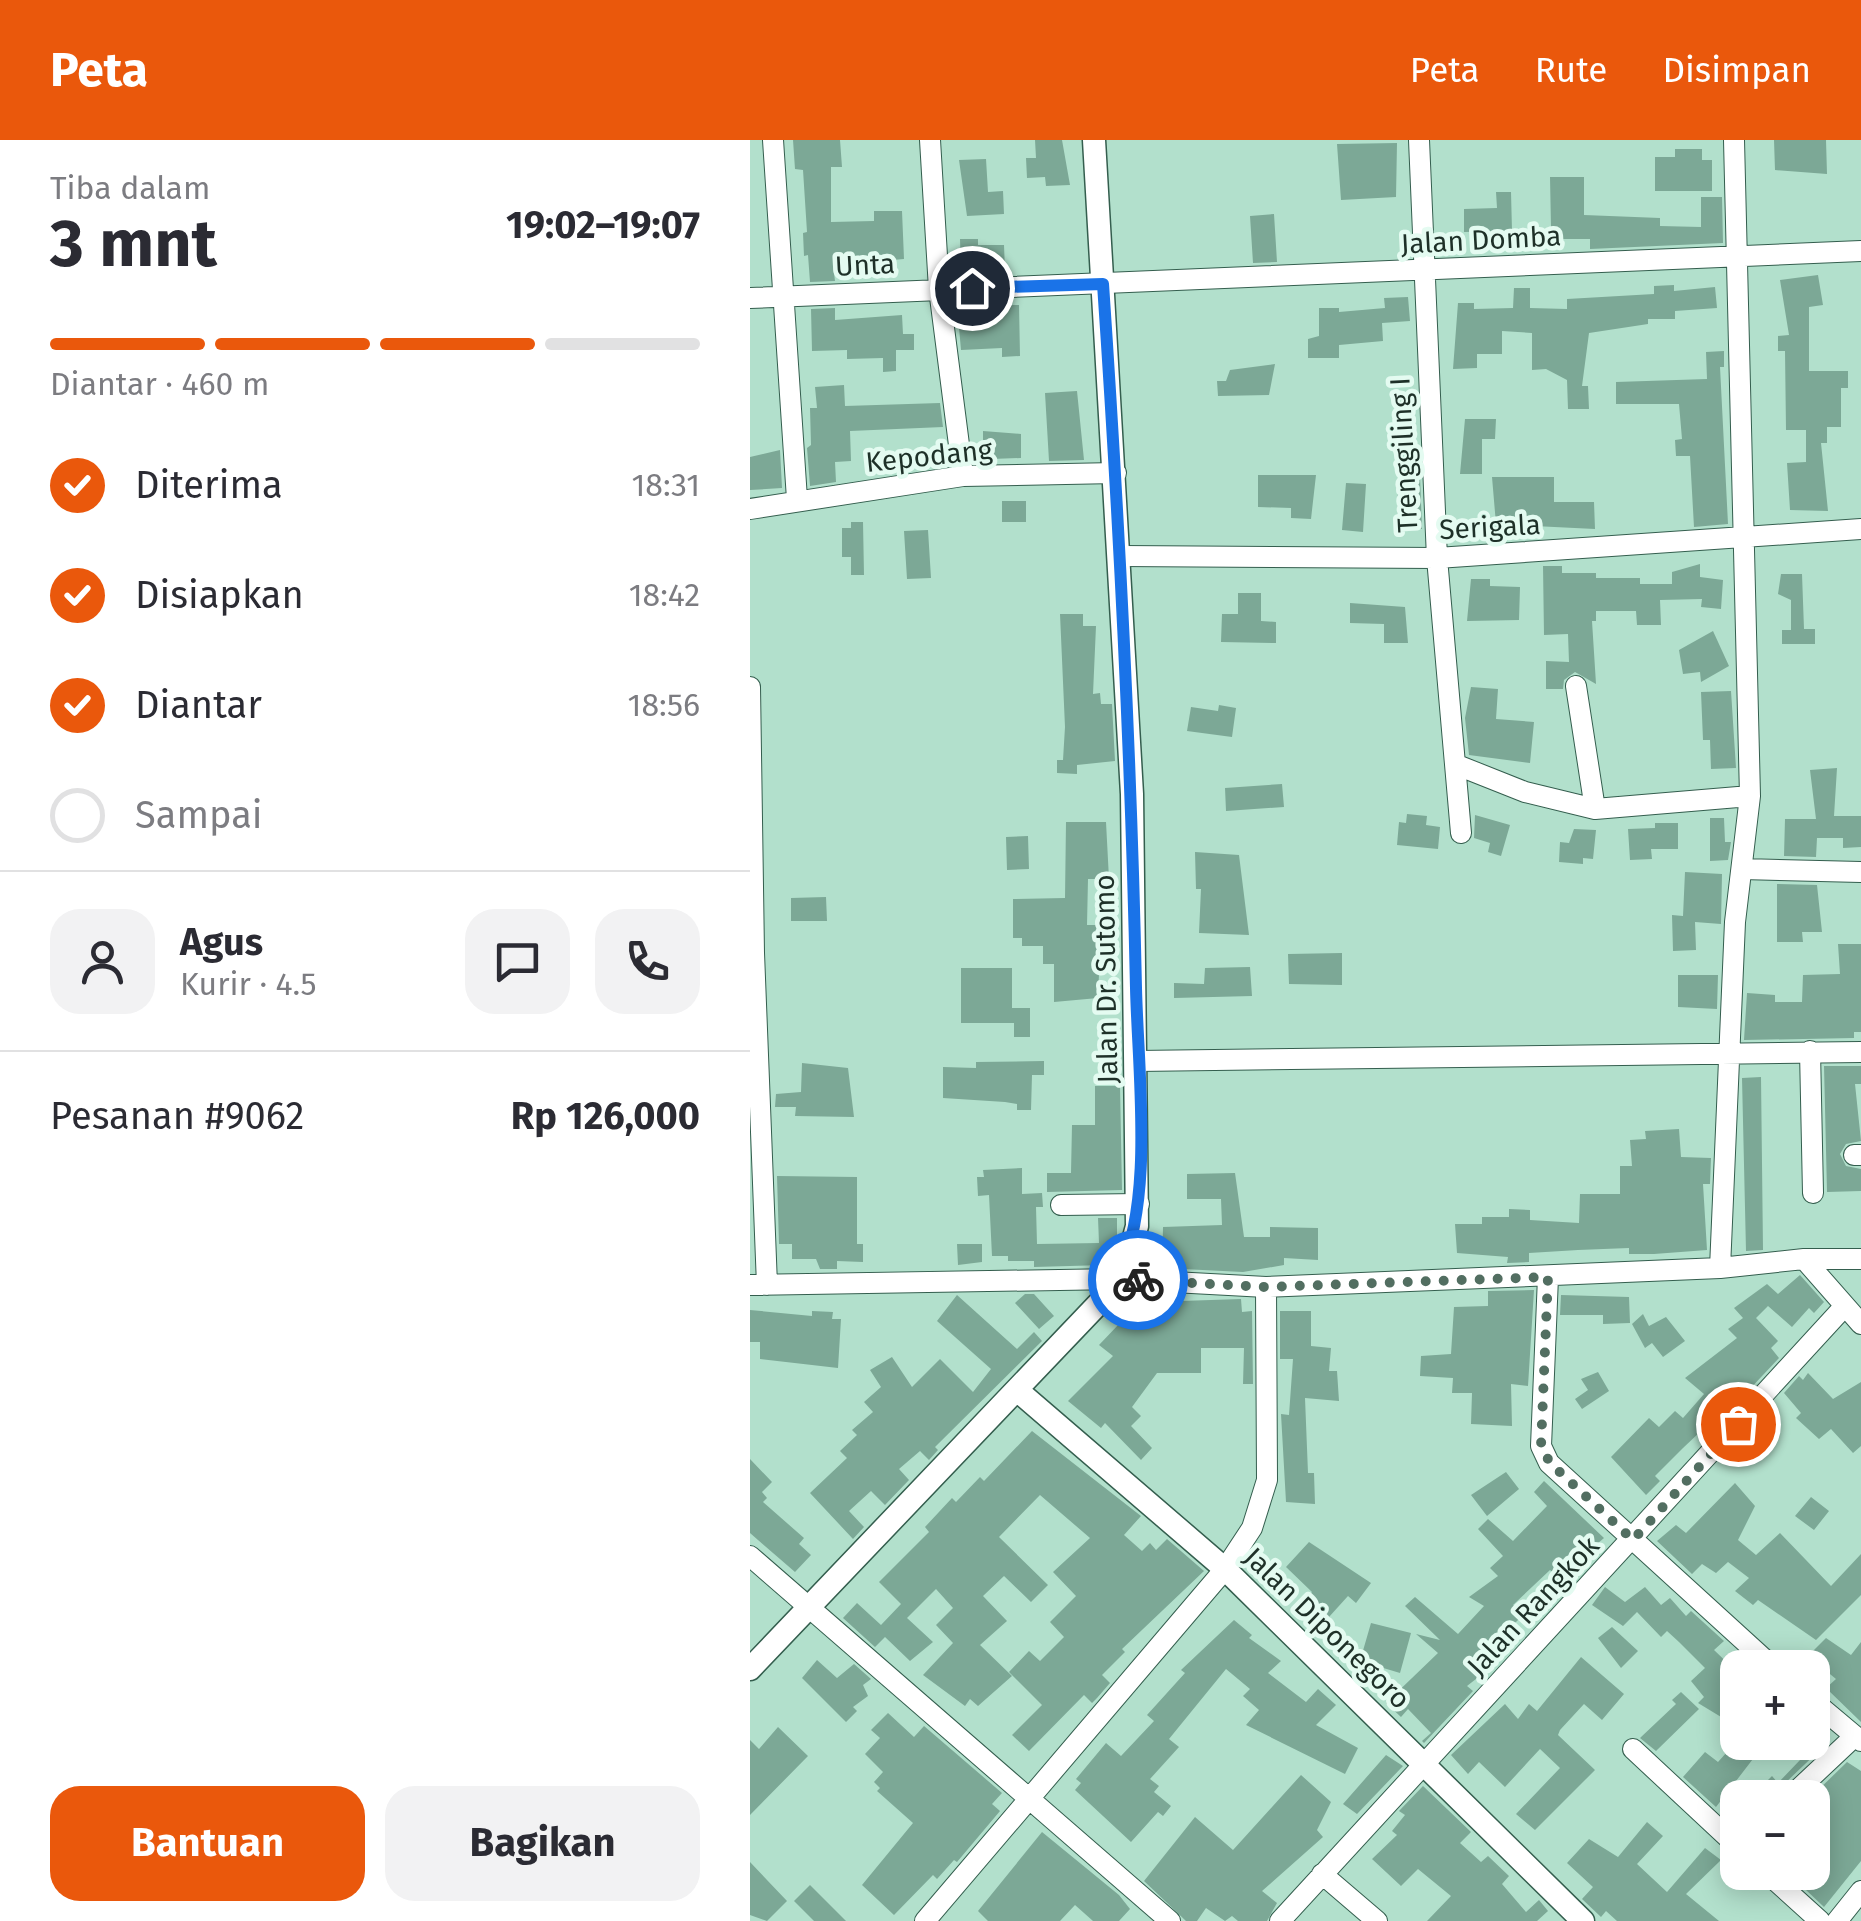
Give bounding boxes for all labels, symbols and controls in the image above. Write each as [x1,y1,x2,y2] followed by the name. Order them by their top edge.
[50,41,148,99] text: Peta
[1410,49,1480,91] text: Peta
[1535,49,1607,91] text: Rute
[1662,49,1811,91] text: Disimpan
[50,169,210,207] text: Tiba dalam
[506,202,700,248] text: 19:02–19:07
[50,205,217,283] text: 3 mnt
[1400,219,1562,261] street label: Jalan Domba
[930,246,1015,331] pin
[834,247,896,283] street label: Unta
[945,261,1000,316] icon: home
[50,365,269,403] text: Diantar · 460 m
[1383,377,1425,533] street label: Trenggiling I
[864,433,994,479] street label: Kepodang
[50,458,105,513] icon: check
[135,462,283,508] text: Diterima
[632,466,700,504] text: 18:31
[1438,508,1542,546] street label: Serigala
[50,568,105,623] icon: check
[135,572,304,618] text: Disiapkan
[629,576,700,614] text: 18:42
[50,678,105,733] icon: check
[135,682,262,728] text: Diantar
[628,686,700,724] text: 18:56
[135,792,263,838] text: Sampai
[1088,874,1124,1084] street label: Jalan Dr. Sutomo
[50,909,155,1014] button: person
[465,909,570,1014] button: chat
[595,909,700,1014] button: phone
[180,919,263,965] text: Agus
[180,965,317,1003] text: Kurir · 4.5
[50,1093,304,1139] text: Pesanan #9062
[511,1093,700,1139] text: Rp 126,000
[1088,1230,1188,1330] courier
[1111,1253,1166,1308] icon: bike
[1696,1382,1781,1467] pin
[1711,1397,1766,1452] icon: bag
[1460,1529,1606,1682] street label: Jalan Rangkok
[1237,1540,1417,1716] street label: Jalan Diponegoro
[1720,1650,1830,1890] map controls
[1720,1650,1830,1760] button: +
[1720,1780,1830,1890] button: −
[50,1786,365,1901] button: Bantuan
[385,1786,700,1901] button: Bagikan

